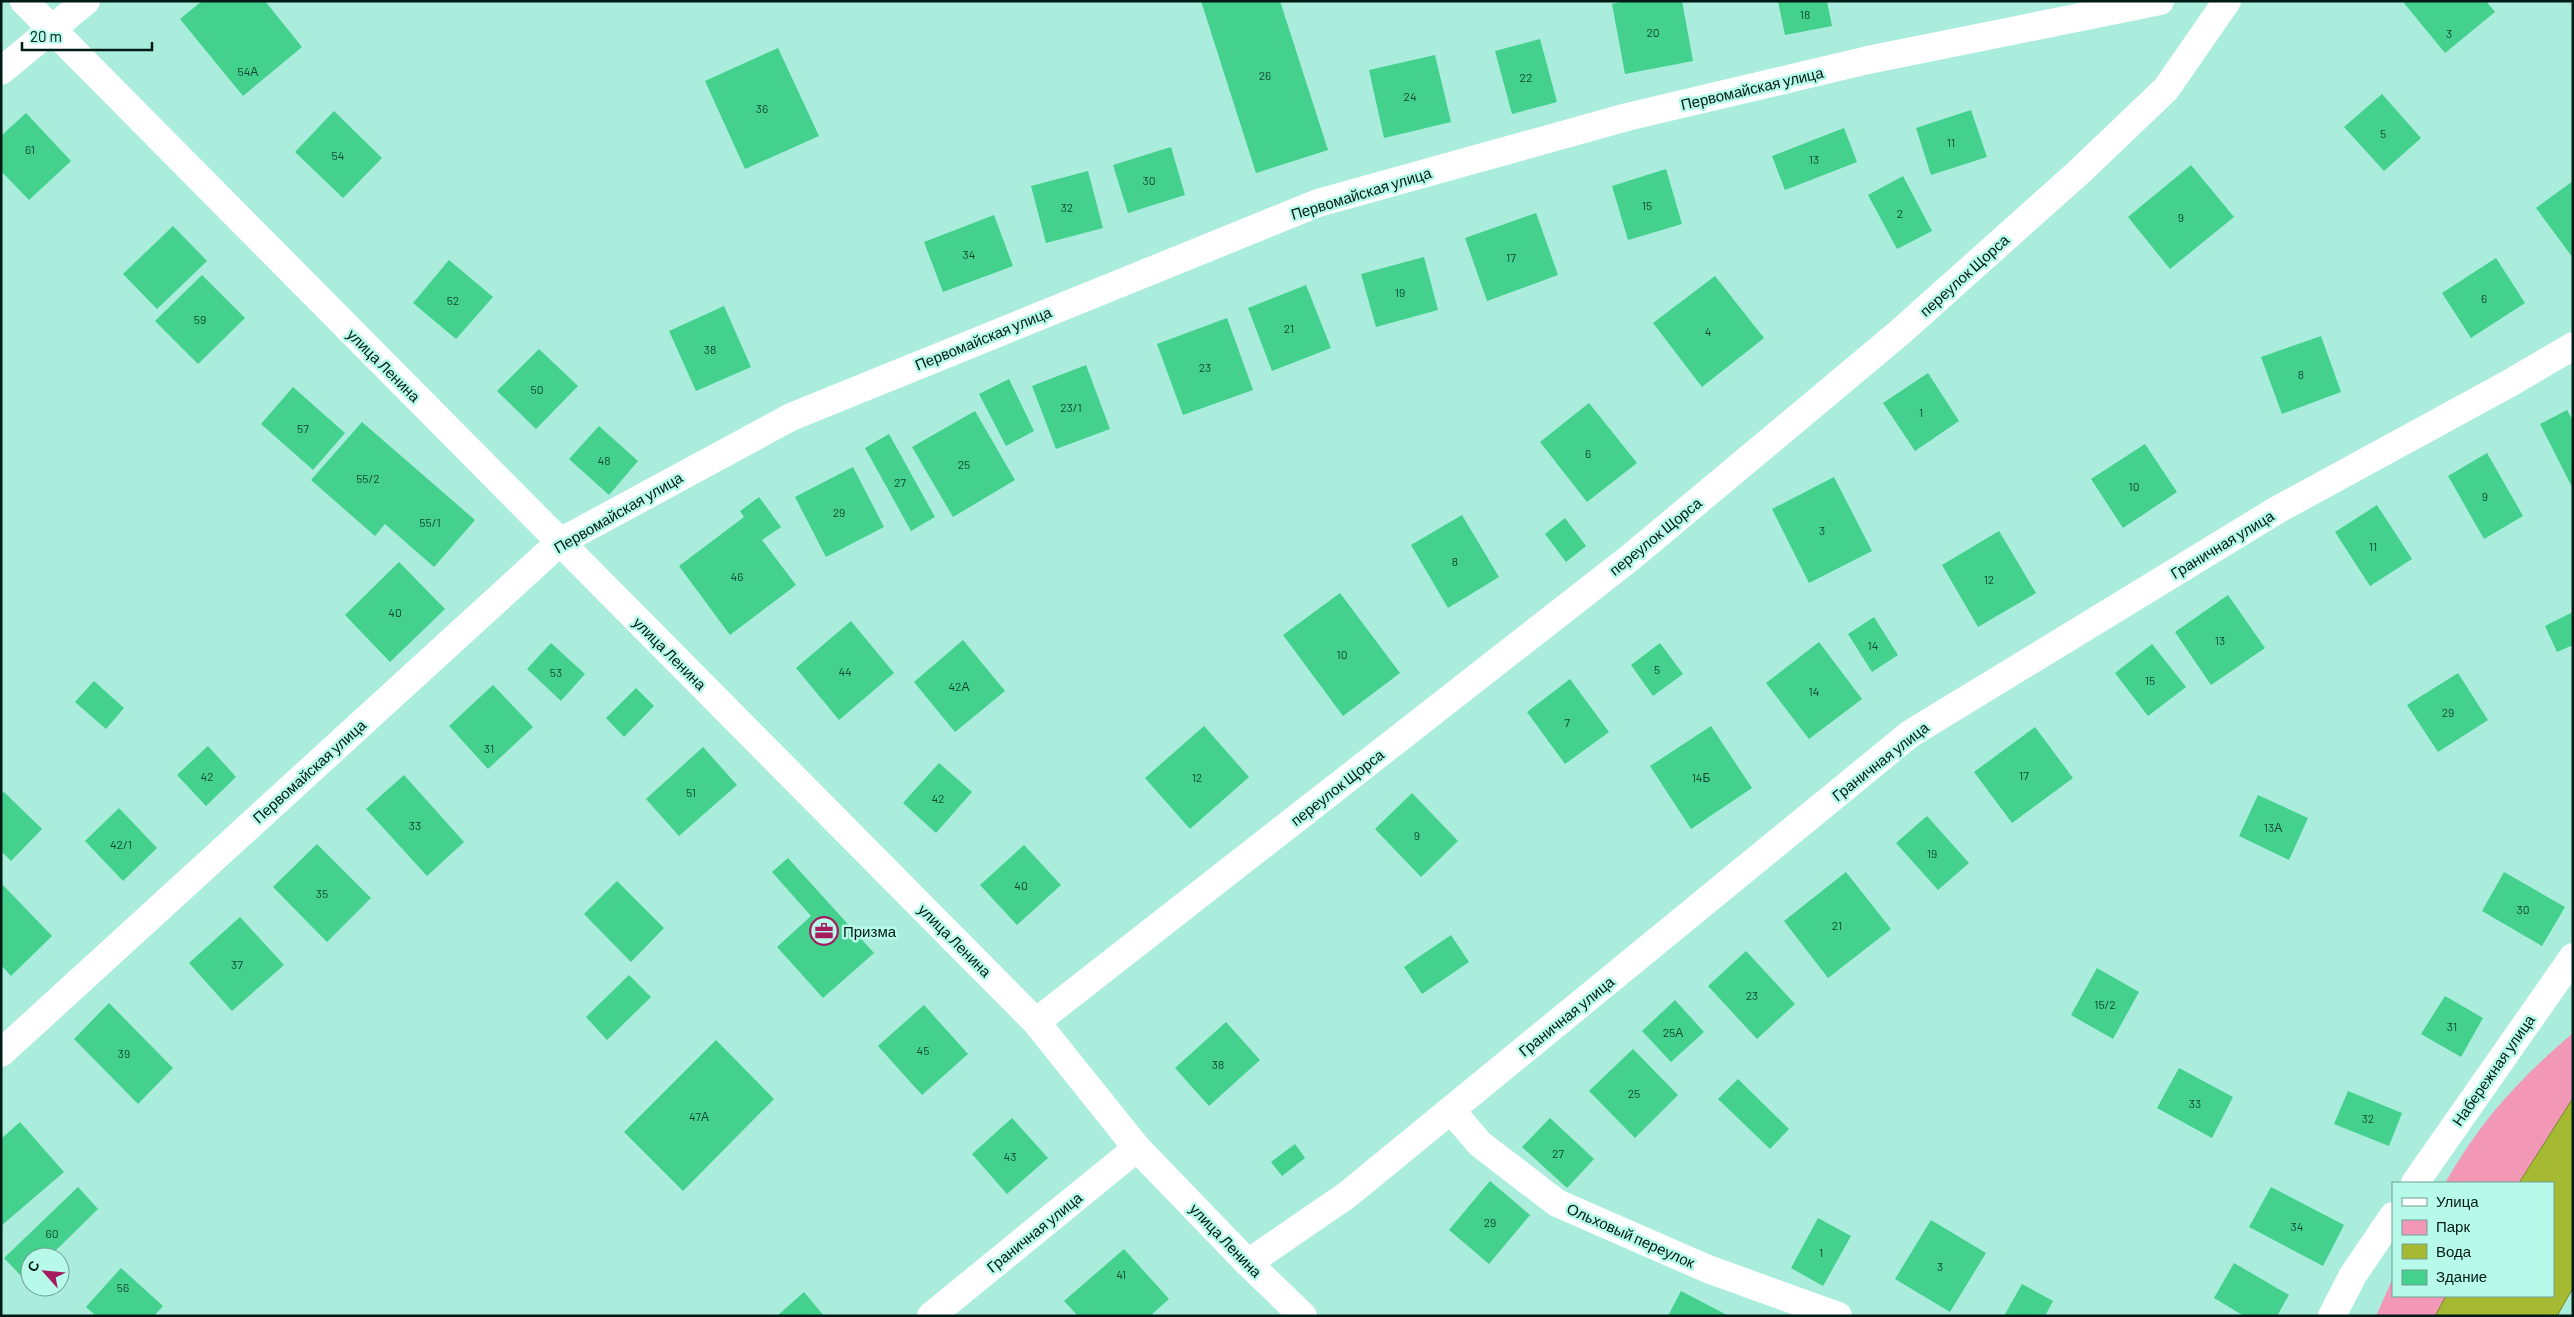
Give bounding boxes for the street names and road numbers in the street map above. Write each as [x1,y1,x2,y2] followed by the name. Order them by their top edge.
[1679,63,1826,113] street label: Первомайская улица
[1289,163,1434,223] street label: Первомайская улица
[1916,230,2013,320] street label: переулок Щорса
[912,302,1055,374] street label: Первомайская улица
[344,325,425,406] street label: улица Ленина
[550,467,686,556] street label: Первомайская улица
[1605,493,1705,579] street label: переулок Щорса
[2167,506,2278,582] street label: Граничная улица
[630,613,711,694] street label: улица Ленина
[249,715,370,826] street label: Первомайская улица
[1828,717,1932,804] street label: Граничная улица
[1287,745,1388,829] street label: переулок Щорса
[915,900,996,981] street label: улица Ленина
[1515,972,1618,1060] street label: Граничная улица
[2448,1010,2538,1129] street label: Набережная улица
[983,1188,1086,1276] street label: Граничная улица
[1186,1199,1266,1281] street label: улица Ленина
[1564,1199,1698,1271] street label: Ольховый переулок

